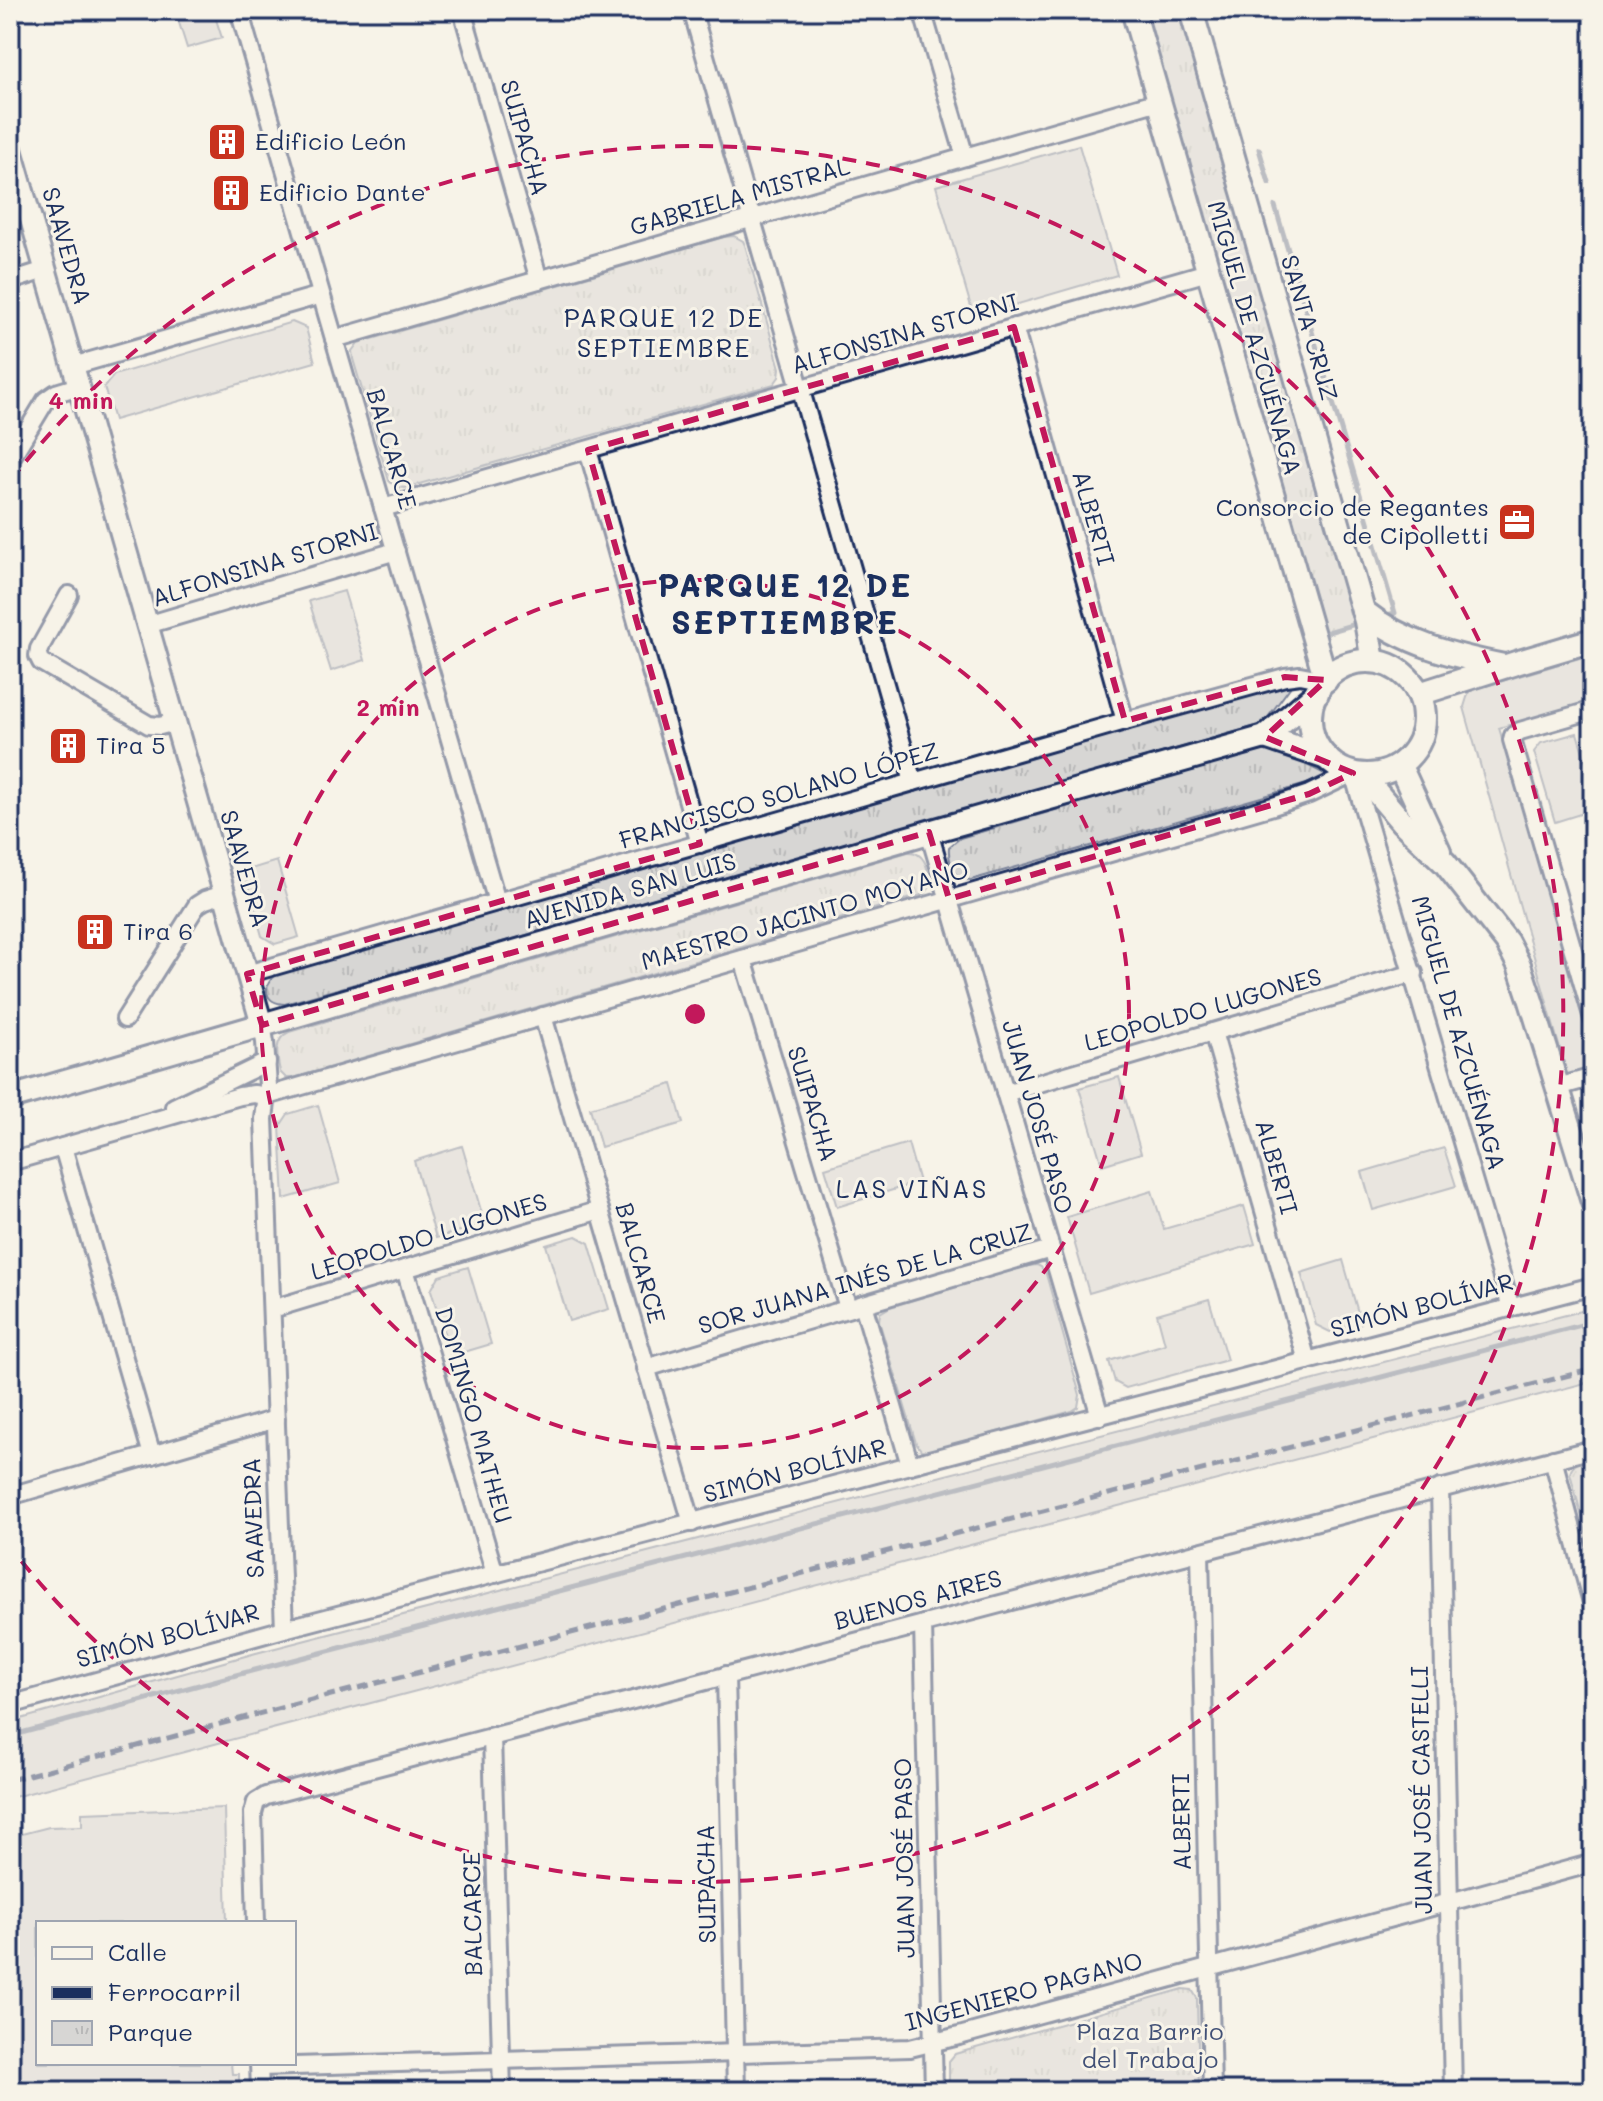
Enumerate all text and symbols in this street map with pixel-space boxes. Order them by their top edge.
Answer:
street label: SUIPACHA [494,76,557,199]
building icon: Edificio León [206,121,248,163]
place label: Edificio León [255,125,406,156]
street label: GABRIELA MISTRAL [626,149,853,242]
building icon: Edificio Dante [210,172,252,214]
place label: Edificio Dante [259,176,426,207]
street label: SAAVEDRA [36,183,99,308]
street label: MIGUEL DE AZCUÉNAGA [1201,197,1309,478]
street label: SANTA CRUZ [1275,251,1346,404]
street label: ALFONSINA STORNI [787,285,1022,380]
district label: PARQUE 12 DE SEPTIEMBRE [564,300,764,364]
text: 4 min [49,384,113,415]
street label: BALCARCE [360,385,424,513]
street label: ALBERTI [1066,467,1123,569]
place label: Consorcio de Regantes de Cipolletti [1216,491,1489,550]
office icon: Consorcio de Regantes de Cipolletti [1496,501,1538,543]
street label: ALFONSINA STORNI [148,514,381,613]
district label: PARQUE 12 DE SEPTIEMBRE [658,563,912,642]
text: 2 min [357,691,420,722]
building icon: Tira 5 [47,725,89,767]
place label: Tira 5 [96,729,165,760]
street label: FRANCISCO SOLANO LÓPEZ [615,734,942,855]
street label: SAAVEDRA [214,806,277,931]
street label: AVENIDA SAN LUIS [520,844,739,935]
street label: MAESTRO JACINTO MOYANO [637,853,972,976]
street label: MIGUEL DE AZCUÉNAGA [1405,892,1513,1173]
building icon: Tira 6 [74,911,116,953]
place label: Tira 6 [123,915,193,946]
street label: LEOPOLDO LUGONES [1080,960,1325,1057]
centre of rings [681,1000,709,1028]
street label: JUAN JOSÉ PASO [996,1016,1081,1217]
street label: SUIPACHA [781,1042,846,1165]
street label: ALBERTI [1249,1116,1306,1218]
district label: LAS VIÑAS [836,1171,988,1205]
street label: LEOPOLDO LUGONES [307,1185,550,1286]
street label: BALCARCE [609,1199,673,1327]
street label: SOR JUANA INÉS DE LA CRUZ [694,1215,1035,1340]
street label: SIMÓN BOLÍVAR [1327,1265,1517,1344]
street label: DOMINGO MATHEU [429,1303,520,1526]
street label: SIMÓN BOLÍVAR [700,1430,890,1509]
street label: SAAVEDRA [235,1457,270,1579]
street label: BUENOS AIRES [830,1561,1005,1636]
street label: SIMÓN BOLÍVAR [73,1595,263,1674]
street label: JUAN JOSÉ CASTELLI [1403,1666,1438,1915]
street label: JUAN JOSÉ PASO [886,1758,921,1958]
street label: ALBERTI [1164,1773,1197,1871]
street label: SUIPACHA [689,1824,722,1944]
street label: BALCARCE [455,1852,488,1976]
legend [36,1921,296,2065]
text: Calle [108,1936,167,1967]
street label: INGENIERO PAGANO [902,1944,1146,2037]
text: Ferrocarril [108,1976,241,2007]
park label: Plaza Barrio del Trabajo [1076,2015,1224,2074]
text: Parque [108,2016,193,2047]

